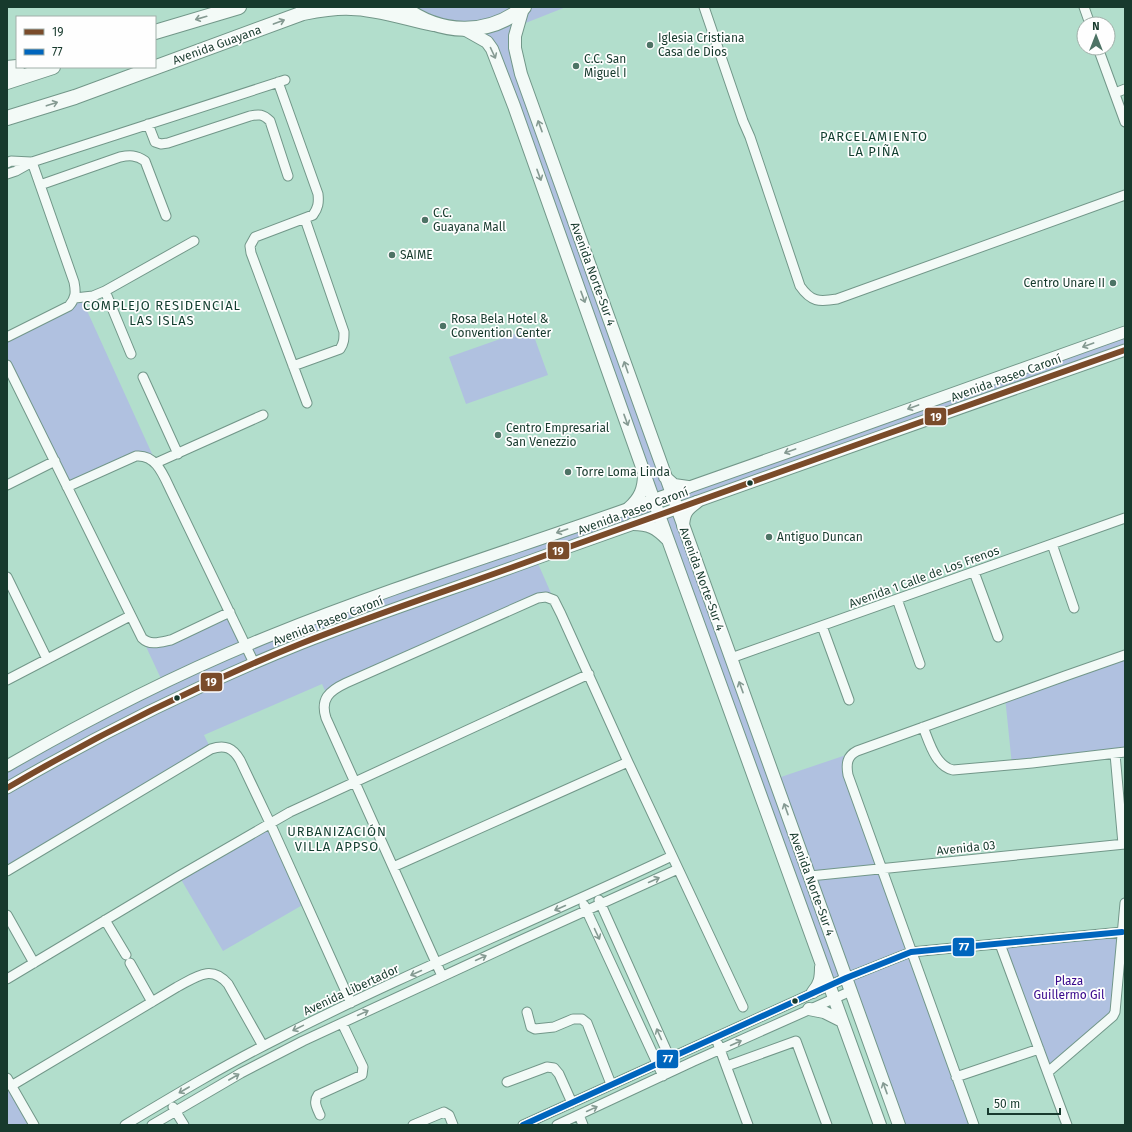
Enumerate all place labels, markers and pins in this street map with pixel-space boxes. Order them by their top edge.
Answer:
place label: Iglesia Cristiana Casa de Dios [658,31,744,59]
marker: Iglesia Cristiana Casa de Dios [645,40,655,50]
place label: C.C. San Miguel I [584,52,627,80]
marker: C.C. San Miguel I [571,61,581,71]
place label: C.C. Guayana Mall [433,206,506,234]
marker: C.C. Guayana Mall [420,215,430,225]
place label: SAIME [400,248,433,262]
marker: SAIME [387,250,397,260]
place label: Centro Unare II [1024,276,1105,290]
marker: Centro Unare II [1108,278,1118,288]
place label: Rosa Bela Hotel & Convention Center [451,312,552,340]
marker: Rosa Bela Hotel & Convention Center [438,321,448,331]
place label: Centro Empresarial San Venezzio [506,421,610,449]
marker: Centro Empresarial San Venezzio [493,430,503,440]
place label: Torre Loma Linda [576,465,670,479]
marker: Torre Loma Linda [563,467,573,477]
unlabelled marker [745,478,755,488]
place label: Antiguo Duncan [777,530,863,544]
marker: Antiguo Duncan [764,532,774,542]
unlabelled marker [172,693,182,703]
unlabelled marker [790,996,800,1006]

